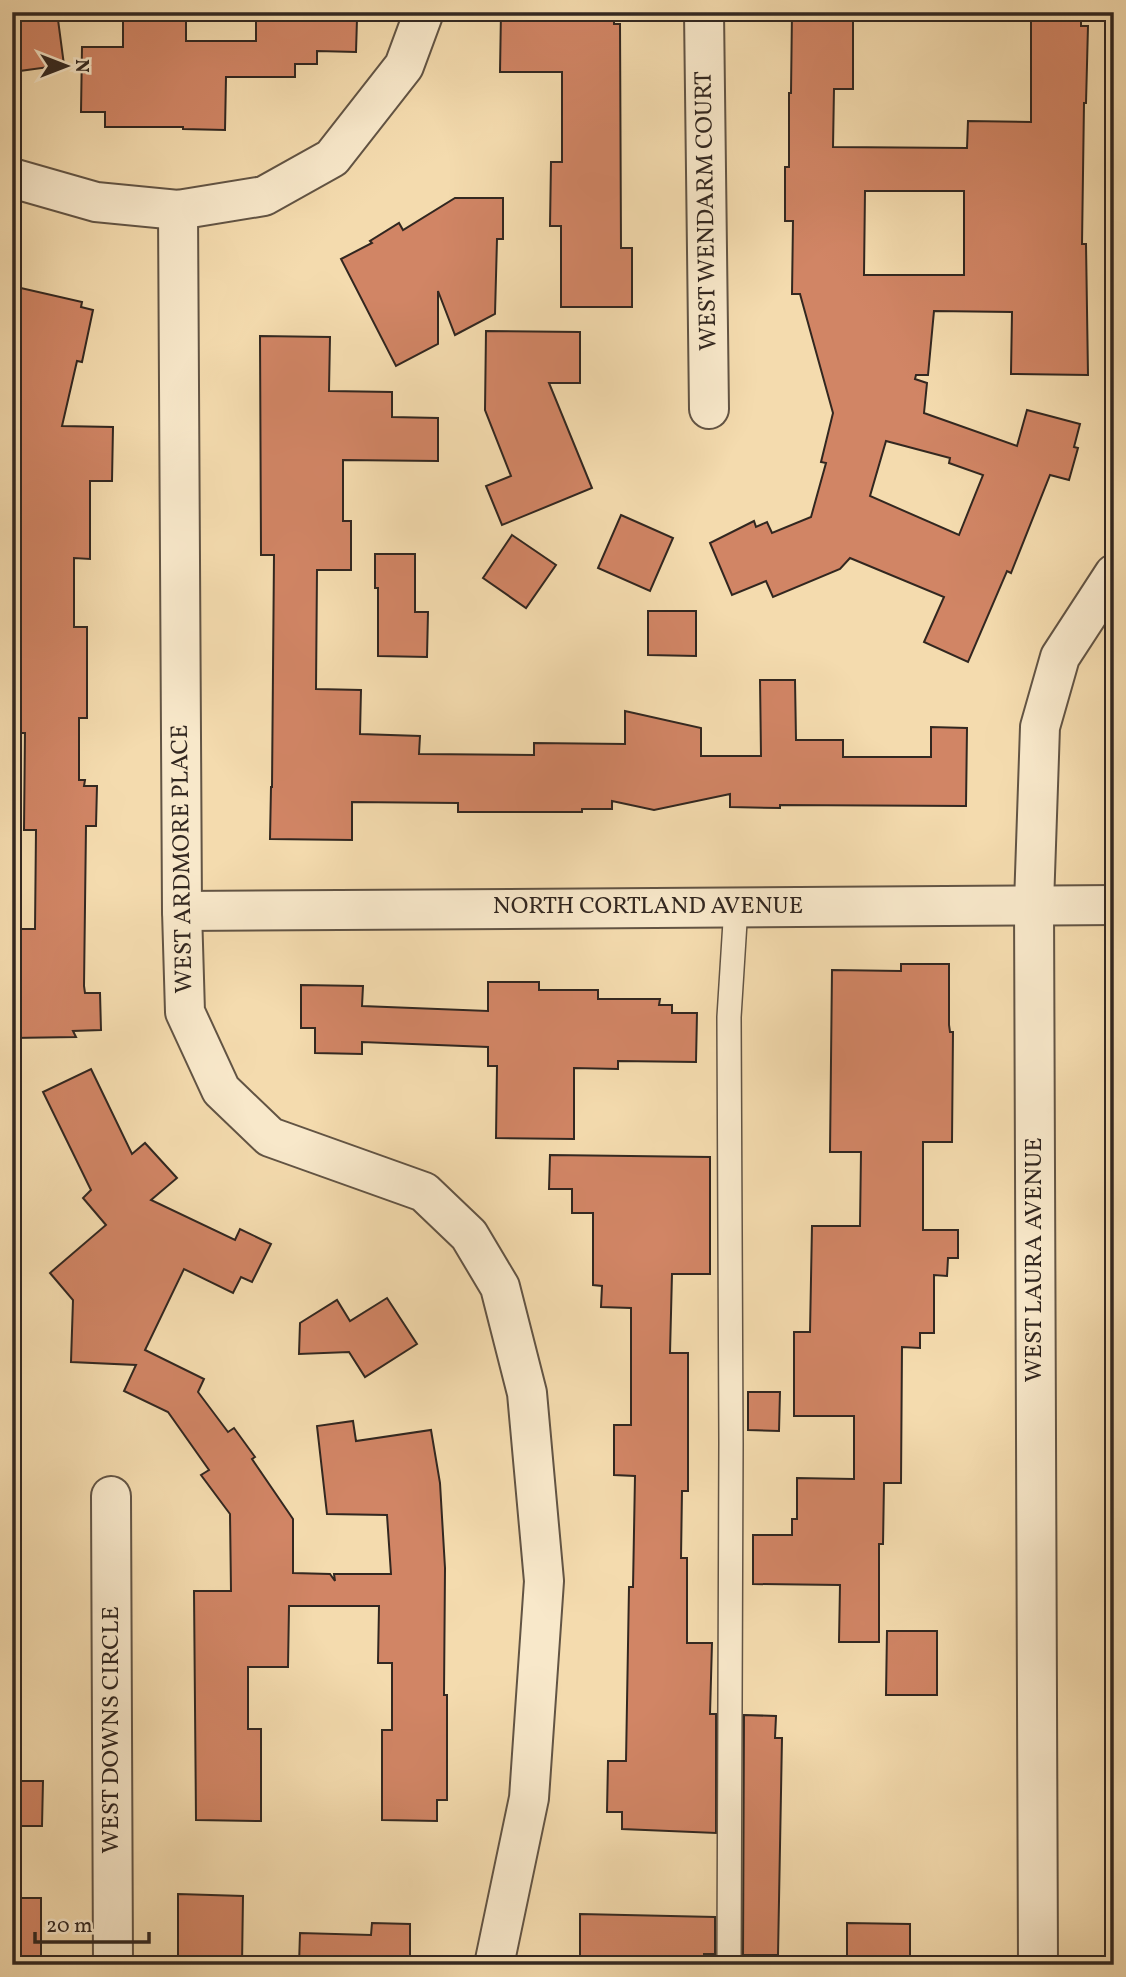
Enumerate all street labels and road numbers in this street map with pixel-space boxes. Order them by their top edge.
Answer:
street label: WEST WENDARM COURT [688,71,726,351]
street label: WEST ARDMORE PLACE [164,724,202,994]
street label: NORTH CORTLAND AVENUE [493,890,803,924]
street label: WEST LAURA AVENUE [1018,1137,1052,1383]
street label: WEST DOWNS CIRCLE [95,1606,129,1854]

